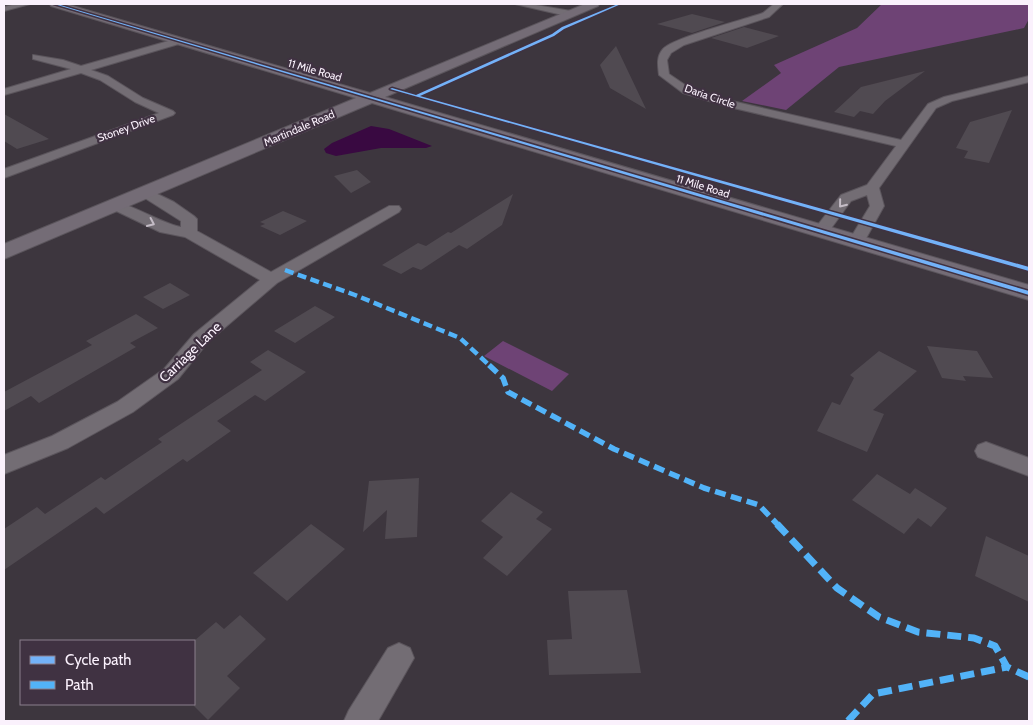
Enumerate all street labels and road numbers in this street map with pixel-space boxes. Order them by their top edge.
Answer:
street label: 11 Mile Road [286,56,344,84]
street label: Daria Circle [683,81,738,111]
street label: Martindale Road [261,107,337,149]
street label: Stoney Drive [95,111,157,145]
street label: 11 Mile Road [675,171,731,201]
street label: Carriage Lane [155,318,225,386]

